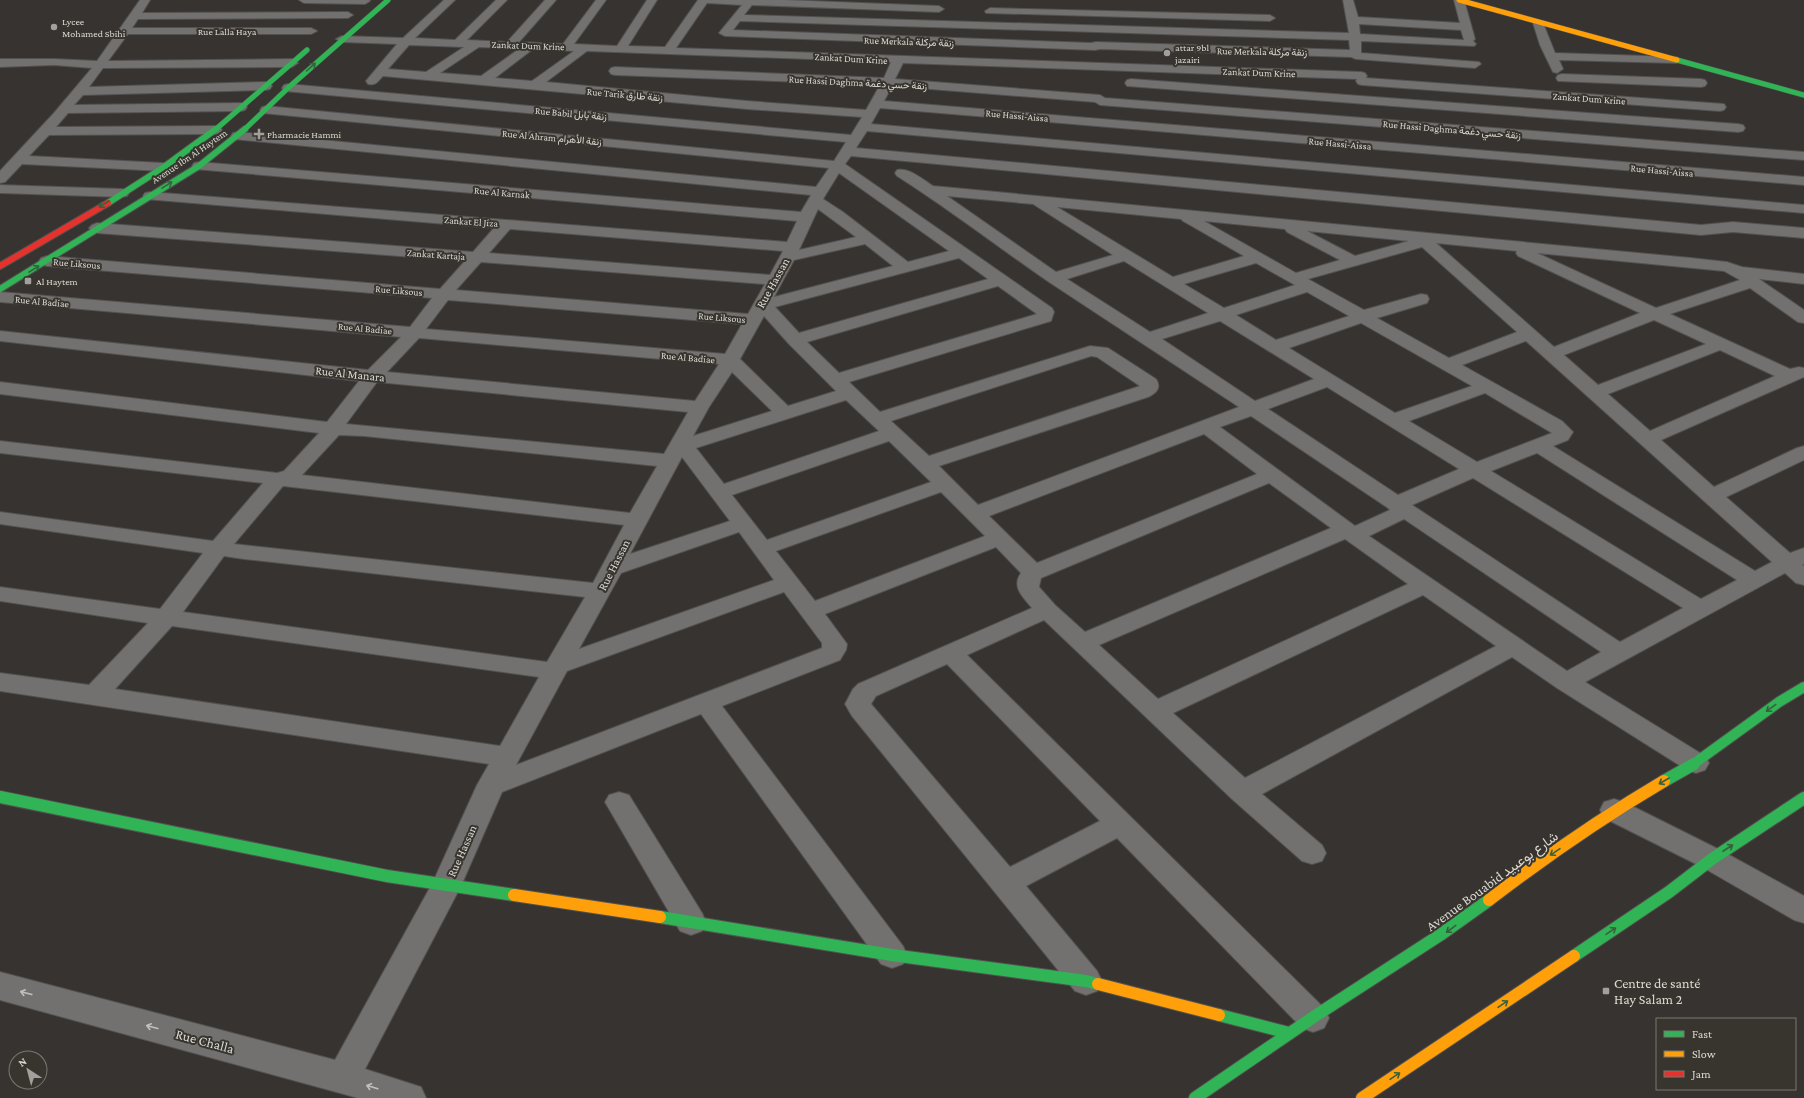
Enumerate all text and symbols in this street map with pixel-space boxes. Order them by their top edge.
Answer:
place label: Lycee Mohamed Sbihi [62,16,126,39]
marker: Lycee Mohamed Sbihi [49,22,59,32]
street label: Rue Lalla Haya [198,26,257,37]
street label: Rue Merkala زنقة مركلة [864,34,954,50]
street label: Zankat Dum Krine [491,39,565,52]
place label: attar 9bl jazairi [1174,42,1209,66]
street label: Rue Merkala زنقة مركلة [1217,45,1307,59]
marker: attar 9bl jazairi [1162,48,1172,58]
street label: Zankat Dum Krine [814,51,888,66]
one-way arrow [305,63,316,72]
street label: Zankat Dum Krine [1222,66,1296,79]
street label: Rue Hassi Daghma زنقة حسي دغمة [788,73,927,95]
street label: Rue Tarik زنقة طارق [586,86,663,104]
street label: Zankat Dum Krine [1552,90,1627,107]
street label: Rue Babil زنقة بابل [534,105,607,123]
street label: Rue Hassi-Aissa [985,107,1049,124]
street label: Rue Hassi Daghma زنقة حسي دغمة [1382,118,1521,144]
street label: Avenue Ibn Al Haytem [150,127,229,186]
street label: Rue Al Ahram زنقة الأهرام [501,128,602,148]
marker: Pharmacie Hammi [254,129,264,139]
place label: Pharmacie Hammi [267,129,342,140]
street label: Rue Hassi-Aissa [1308,135,1372,152]
street label: Rue Hassi-Aissa [1630,162,1694,179]
one-way arrow [162,181,173,189]
street label: Rue Al Karnak [474,185,530,200]
one-way arrow [99,200,110,208]
street label: Zankat El Jiza [444,214,499,229]
street label: Zankat Kartaja [406,247,466,263]
street label: Rue Hassan [753,255,793,311]
street label: Rue Liksous [53,256,101,271]
one-way arrow [28,264,40,272]
marker: Al Haytem [23,276,33,286]
place label: Al Haytem [36,276,78,287]
street label: Rue Liksous [375,283,423,298]
street label: Rue Al Badiae [14,294,70,309]
street label: Rue Liksous [698,310,746,325]
street label: Rue Al Badiae [337,321,393,336]
street label: Rue Al Badiae [660,350,716,365]
street label: Rue Al Manara [315,363,386,385]
street label: Rue Hassan [595,537,633,593]
one-way arrow [1766,704,1777,712]
one-way arrow [1658,778,1670,786]
street label: Rue Hassan [444,822,480,879]
street label: Avenue Bouabid شارع بوعبيد [1423,828,1563,937]
one-way arrow [1722,844,1733,852]
one-way arrow [1550,848,1561,856]
one-way arrow [1445,925,1456,933]
one-way arrow [1605,927,1616,935]
place label: Centre de santé Hay Salam 2 [1614,975,1700,1007]
marker: Centre de santé Hay Salam 2 [1601,986,1611,996]
one-way arrow [20,988,33,996]
one-way arrow [1497,1000,1508,1008]
legend [1656,1018,1796,1090]
one-way arrow [145,1022,158,1030]
street label: Rue Challa [174,1026,236,1057]
text: Fast [1692,1027,1713,1041]
text: Slow [1692,1047,1716,1061]
north arrow [8,1050,48,1090]
text: N [16,1055,29,1069]
text: Jam [1691,1067,1711,1081]
one-way arrow [1389,1072,1400,1080]
one-way arrow [365,1083,378,1090]

